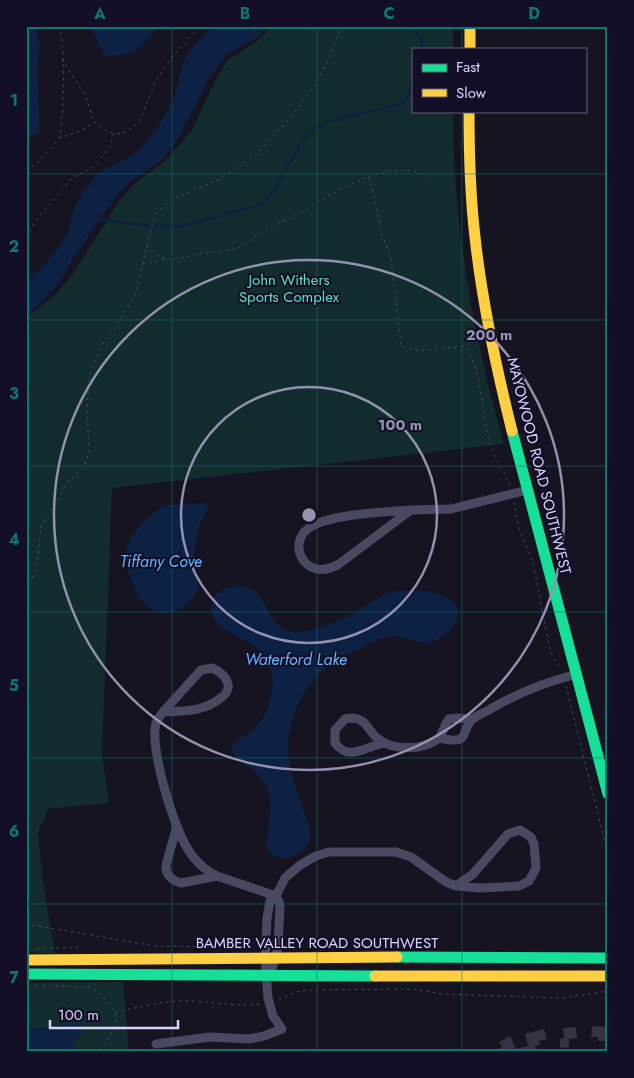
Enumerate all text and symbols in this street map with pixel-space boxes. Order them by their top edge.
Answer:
text: A [93,2,106,25]
text: B [240,2,250,25]
text: C [383,2,395,25]
text: D [528,2,540,25]
legend [412,48,586,112]
text: Fast [456,56,480,78]
text: Slow [456,82,487,104]
text: 1 [10,89,18,112]
text: 2 [9,235,19,258]
park label: John Withers Sports Complex [239,269,340,308]
text: 200 m [466,324,512,346]
street label: MAYOWOOD ROAD SOUTHWEST [501,355,577,577]
text: 3 [9,382,19,405]
text: 100 m [378,414,422,436]
centre of rings [300,506,318,524]
text: 4 [8,528,20,551]
water label: Tiffany Cove [120,550,202,573]
water label: Waterford Lake [245,648,347,671]
text: 5 [9,674,19,697]
text: 6 [9,820,19,843]
street label: BAMBER VALLEY ROAD SOUTHWEST [196,932,438,954]
text: 7 [9,966,19,989]
scale bar [50,998,178,1030]
text: 100 m [58,1004,99,1026]

